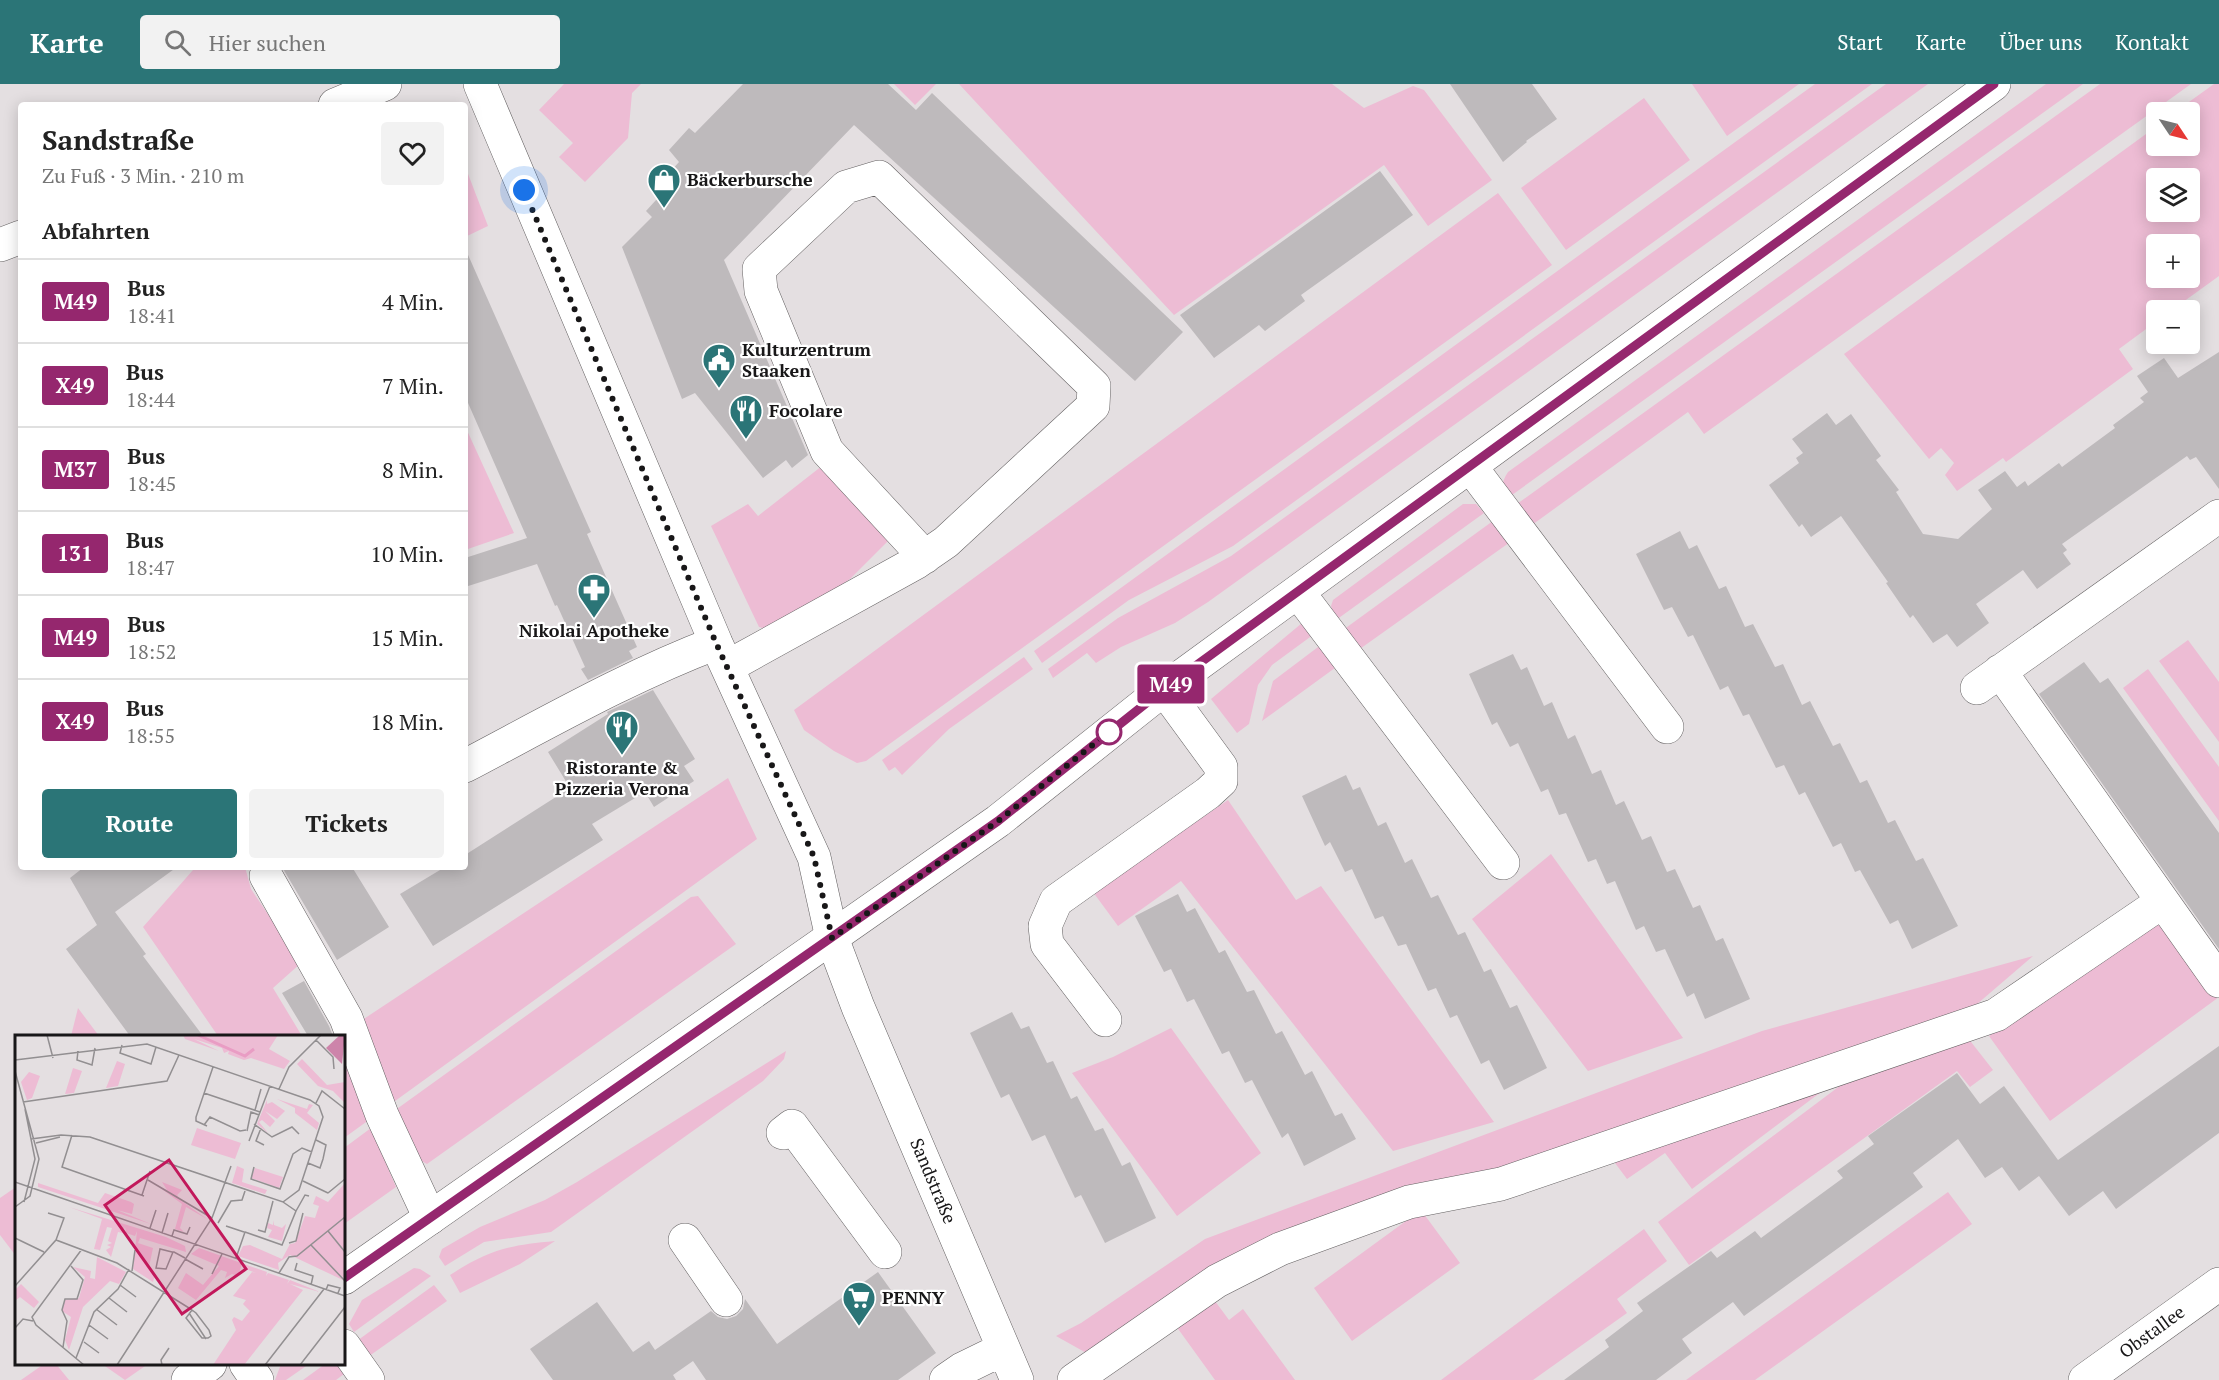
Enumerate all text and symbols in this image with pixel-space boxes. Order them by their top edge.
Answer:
search box [140,15,560,69]
text: Karte [30,24,104,61]
icon: search [161,26,194,59]
text: Hier suchen [209,28,326,57]
text: Start [1837,28,1883,56]
text: Karte [1916,28,1966,56]
text: Über uns [1999,28,2082,56]
text: Kontakt [2115,28,2189,56]
north arrow [2146,102,2200,156]
map controls [2146,102,2200,354]
text: Sandstraße [42,121,194,158]
button: heart [381,122,444,185]
text: Zu Fuß · 3 Min. · 210 m [42,162,244,189]
shop icon: Bäckerbursche [646,162,682,209]
place label: Bäckerbursche [687,167,813,191]
button: layers [2146,168,2200,222]
your location [509,175,539,205]
text: Abfahrten [42,216,150,245]
button: + [2146,234,2200,288]
text: Bus [127,273,165,302]
text: M49 [54,287,97,315]
text: 4 Min. [382,287,444,316]
button: − [2146,300,2200,354]
text: 18:41 [127,302,176,329]
place label: Kulturzentrum Staaken [742,337,871,382]
public building icon: Kulturzentrum Staaken [701,342,737,389]
text: Bus [126,357,164,386]
text: X49 [55,371,95,399]
text: 7 Min. [382,371,444,400]
text: 18:44 [126,386,175,413]
restaurant icon: Focolare [728,393,764,440]
place label: Focolare [769,398,843,422]
text: Bus [127,441,165,470]
text: M37 [54,455,97,483]
text: 8 Min. [382,455,444,484]
text: 18:45 [127,470,176,497]
text: Bus [126,525,164,554]
text: 131 [57,539,93,567]
text: 10 Min. [370,539,444,568]
text: 18:47 [126,554,175,581]
pharmacy icon: Nikolai Apotheke [576,572,612,619]
text: Bus [127,609,165,638]
place label: Nikolai Apotheke [519,618,669,642]
text: M49 [54,623,97,651]
text: 15 Min. [370,623,444,652]
text: 18:52 [127,638,176,665]
line badge: M49 [1136,664,1206,704]
text: M49 [1149,670,1193,698]
text: Bus [126,693,164,722]
text: X49 [55,707,95,735]
text: 18 Min. [370,707,444,736]
restaurant icon: Ristorante & Pizzeria Verona [604,709,640,756]
unlabelled marker [1096,719,1122,745]
text: 18:55 [126,722,175,749]
place label: Ristorante & Pizzeria Verona [555,755,689,800]
button: Route [42,789,237,858]
button: Tickets [249,789,444,858]
inset map [15,1035,345,1365]
street label: Sandstraße [905,1134,963,1227]
supermarket icon: PENNY [841,1280,877,1327]
place label: PENNY [882,1285,945,1309]
street label: Obstallee [2114,1299,2189,1363]

